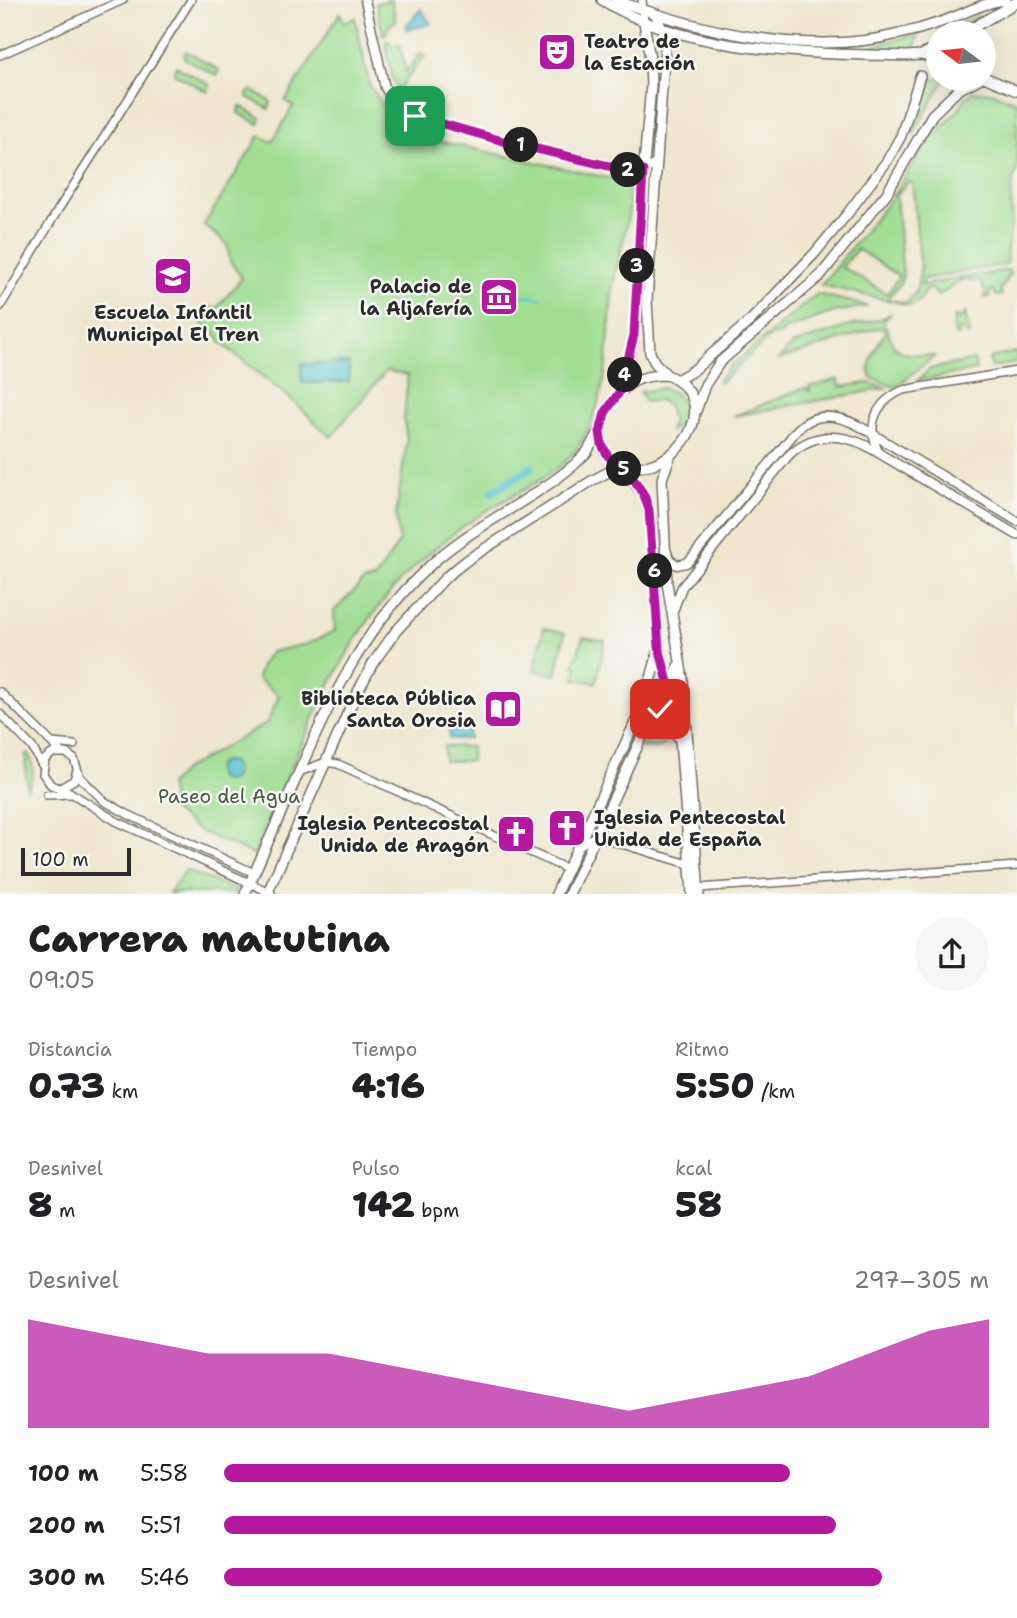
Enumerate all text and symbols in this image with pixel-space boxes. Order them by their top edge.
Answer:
north arrow [926,21,996,91]
map controls [926,21,996,91]
place label: Teatro de la Estación [584,29,696,76]
theatre icon: Teatro de la Estación [536,31,578,73]
pin [385,86,445,146]
icon: arrive [396,97,434,135]
pin: 1 [504,128,538,162]
text: 1 [516,132,525,157]
pin: 2 [610,152,646,188]
text: 2 [621,157,634,182]
pin: 3 [620,248,654,284]
text: 3 [630,253,643,278]
school or university icon: Escuela Infantil Municipal El Tren [152,255,194,297]
place label: Palacio de la Aljafería [360,274,472,321]
museum icon: Palacio de la Aljafería [478,276,520,318]
place label: Escuela Infantil Municipal El Tren [87,300,259,347]
pin: 4 [608,358,642,392]
text: 4 [618,362,631,387]
pin: 5 [606,452,642,486]
text: 5 [618,456,629,481]
pin: 6 [638,554,672,588]
text: 6 [648,558,661,583]
pin [630,679,690,739]
place label: Biblioteca Pública Santa Orosia [301,686,476,733]
library icon: Biblioteca Pública Santa Orosia [482,688,524,730]
icon: check [641,690,679,728]
park label: Paseo del Agua [158,784,300,809]
place label: Iglesia Pentecostal Unida de España [594,805,786,852]
church icon: Iglesia Pentecostal Unida de España [546,807,588,849]
place label: Iglesia Pentecostal Unida de Aragón [298,811,489,858]
church icon: Iglesia Pentecostal Unida de Aragón [495,813,537,855]
scale bar [21,844,131,876]
text: 100 m [32,847,89,872]
text: Carrera matutina [28,913,390,964]
button: share [915,917,989,991]
text: 09:05 [28,965,95,995]
text: Distancia [28,1037,112,1062]
text: Tiempo [352,1037,417,1062]
text: Ritmo [675,1037,729,1062]
text: 0.73 [28,1062,105,1109]
text: 4:16 [352,1062,425,1109]
text: 5:50 [675,1062,755,1109]
text: km [105,1079,138,1104]
text: /km [755,1079,795,1104]
text: Desnivel [28,1156,103,1181]
text: Pulso [352,1156,400,1181]
text: kcal [675,1156,712,1181]
text: 8 [28,1181,53,1228]
text: 142 [352,1181,415,1228]
text: 58 [675,1181,722,1228]
text: m [53,1198,75,1223]
text: bpm [415,1198,460,1223]
text: Desnivel [28,1265,119,1295]
text: 297–305 m [854,1265,989,1295]
text: 100 m [28,1458,99,1488]
text: 5:58 [140,1458,189,1488]
text: 200 m [28,1510,105,1540]
text: 5:51 [140,1510,182,1540]
text: 300 m [28,1562,105,1592]
text: 5:46 [140,1562,190,1592]

